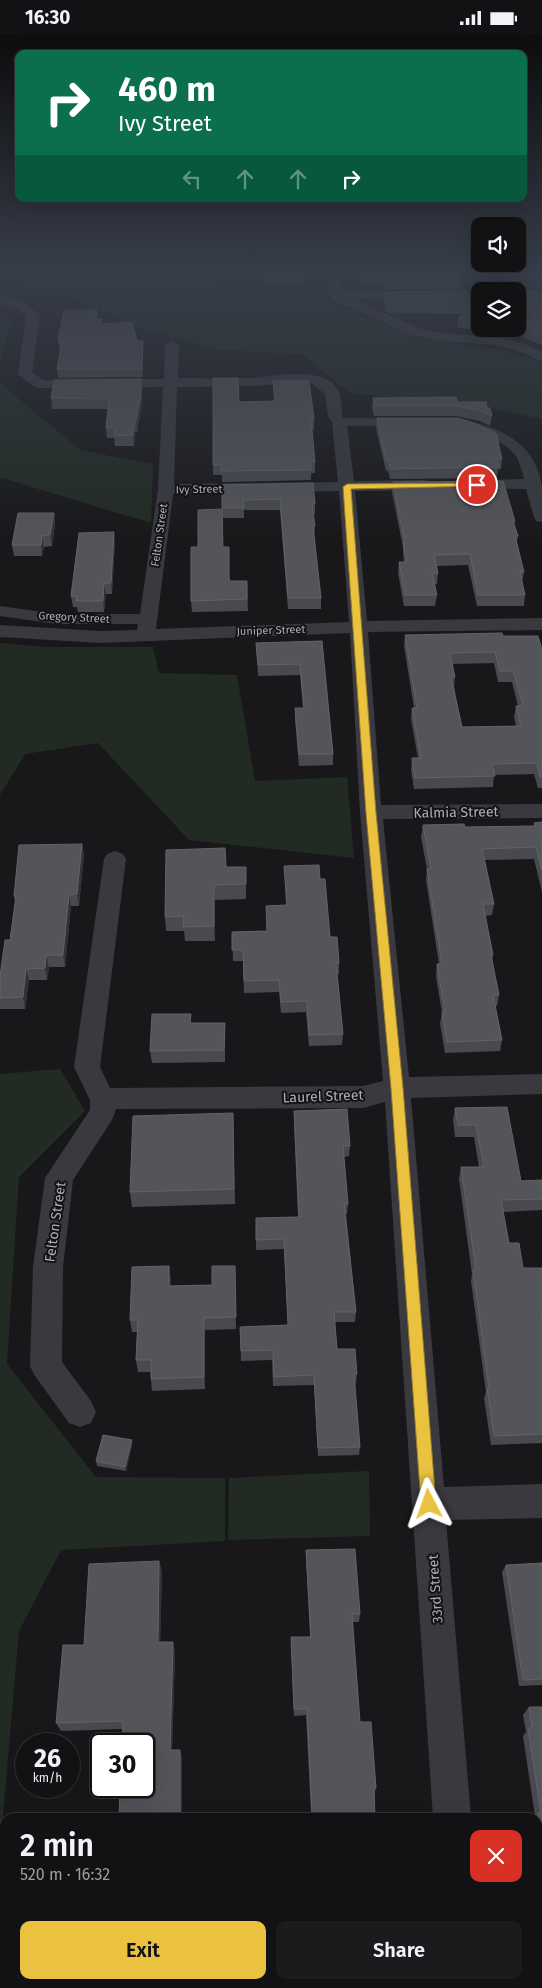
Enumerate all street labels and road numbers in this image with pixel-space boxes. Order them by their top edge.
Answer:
street label: Ivy Street [175,483,223,496]
street label: Felton Street [149,503,170,568]
street label: Gregory Street [38,609,110,626]
street label: Juniper Street [236,623,306,638]
street label: Kalmia Street [413,803,500,822]
street label: Laurel Street [282,1087,365,1106]
street label: Felton Street [41,1180,70,1263]
street label: 33rd Street [425,1553,446,1624]

